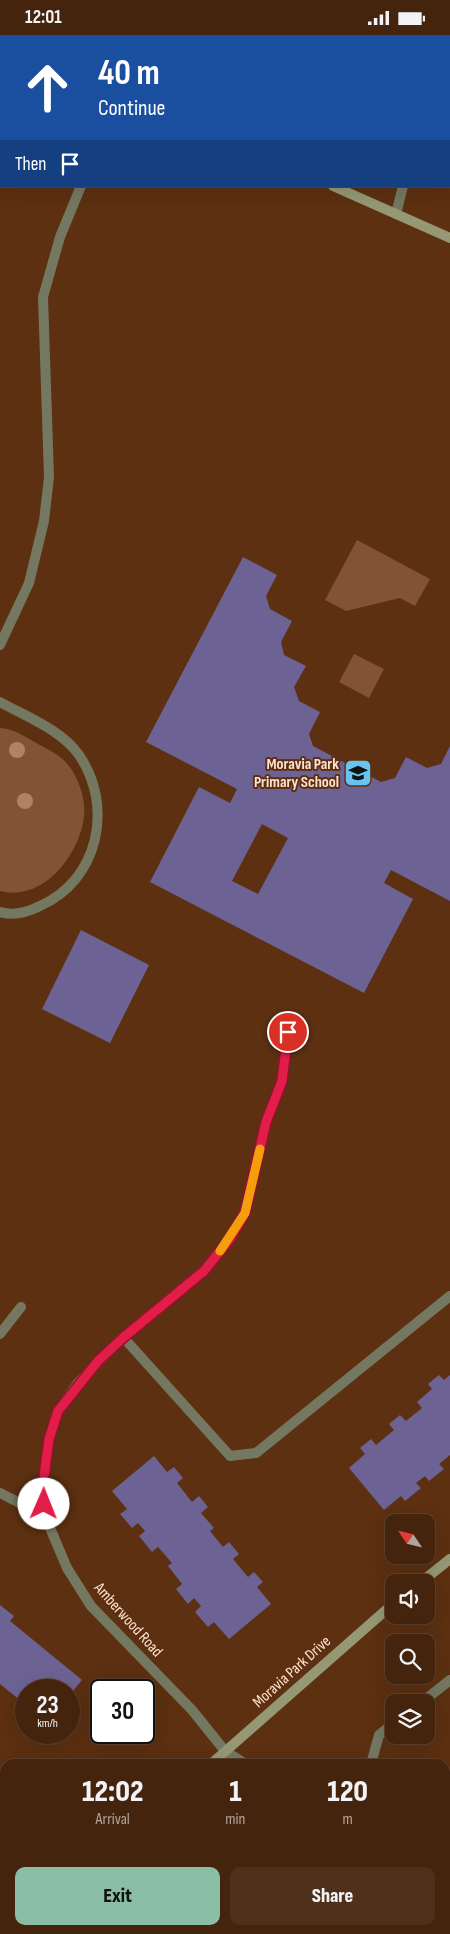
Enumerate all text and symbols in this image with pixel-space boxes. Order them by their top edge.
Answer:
text: 12:01 [25,6,62,29]
text: 40 m [98,52,160,95]
icon: ahead [15,55,80,120]
text: Continue [98,95,165,122]
icon: arrive [56,150,84,178]
text: Then [15,153,46,176]
place label: Moravia Park Primary School [254,755,339,792]
school or university icon: Moravia Park Primary School [343,758,373,788]
pin [267,1011,309,1053]
icon: arrive [274,1018,302,1046]
position arrow [17,1477,69,1529]
north arrow [385,1514,435,1564]
map controls [385,1514,435,1744]
button: sound [385,1574,435,1624]
street label: Amberwood Road [89,1578,166,1661]
street label: Moravia Park Drive [249,1632,335,1712]
button: search [385,1634,435,1684]
speed limit sign: 30 [90,1679,155,1744]
text: 23 [36,1690,59,1721]
button: layers [385,1694,435,1744]
text: km/h [37,1716,58,1731]
text: 12:02 [82,1774,143,1810]
text: 1 [229,1774,241,1810]
text: 120 [327,1774,368,1810]
text: Arrival [95,1810,130,1829]
text: min [225,1810,245,1829]
text: m [343,1810,353,1829]
button: Exit [15,1867,220,1925]
button: Share [230,1867,435,1925]

